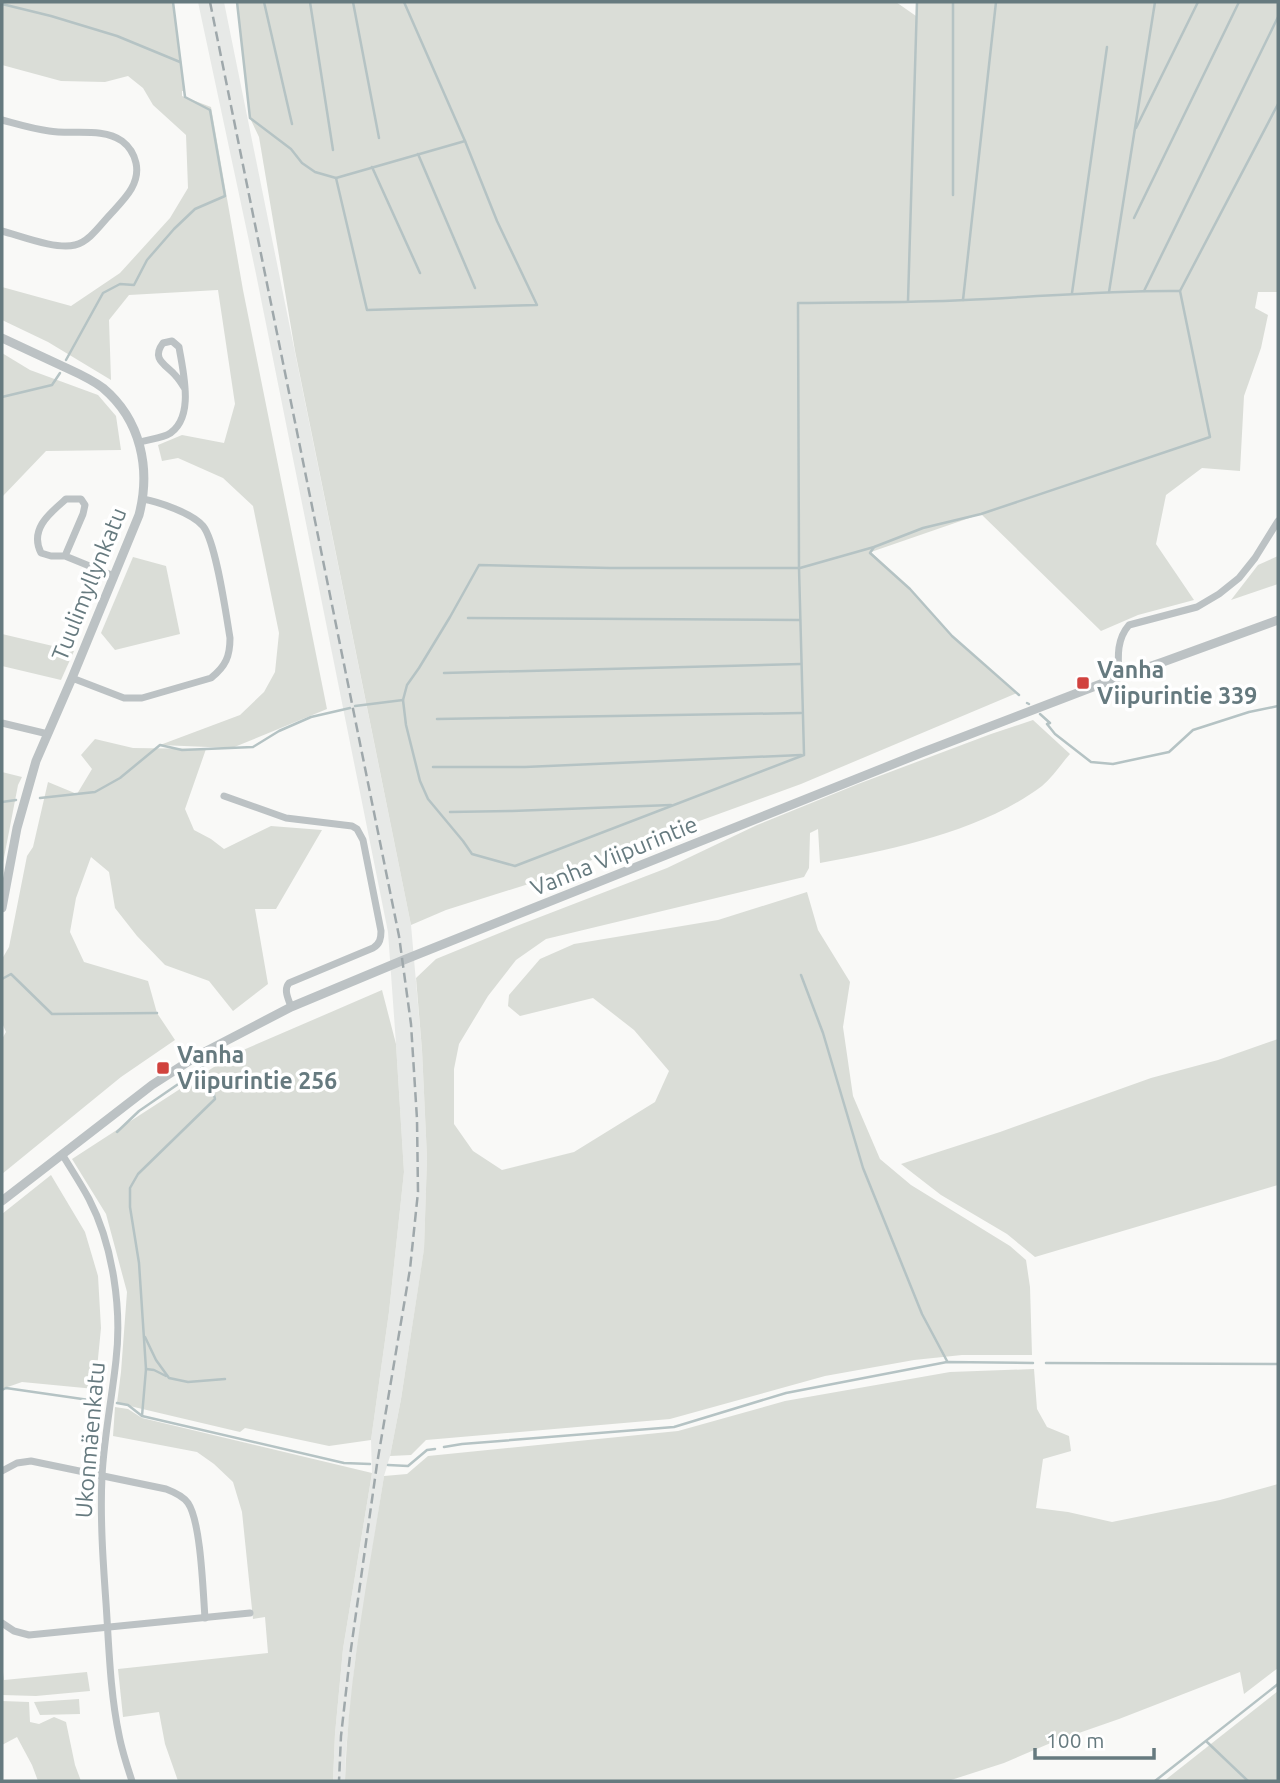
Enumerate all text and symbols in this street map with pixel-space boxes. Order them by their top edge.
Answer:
street label: Tuulimyllynkatu [46,504,131,664]
place label: Vanha Viipurintie 339 [1097,657,1257,708]
marker: Vanha Viipurintie 339 [1075,675,1091,691]
street label: Vanha Viipurintie [527,811,701,900]
place label: Vanha Viipurintie 256 [177,1042,337,1093]
marker: Vanha Viipurintie 256 [155,1060,171,1076]
street label: Ukonmäenkatu [70,1361,109,1519]
scale bar [1035,1716,1154,1760]
text: 100 m [1046,1728,1104,1752]

